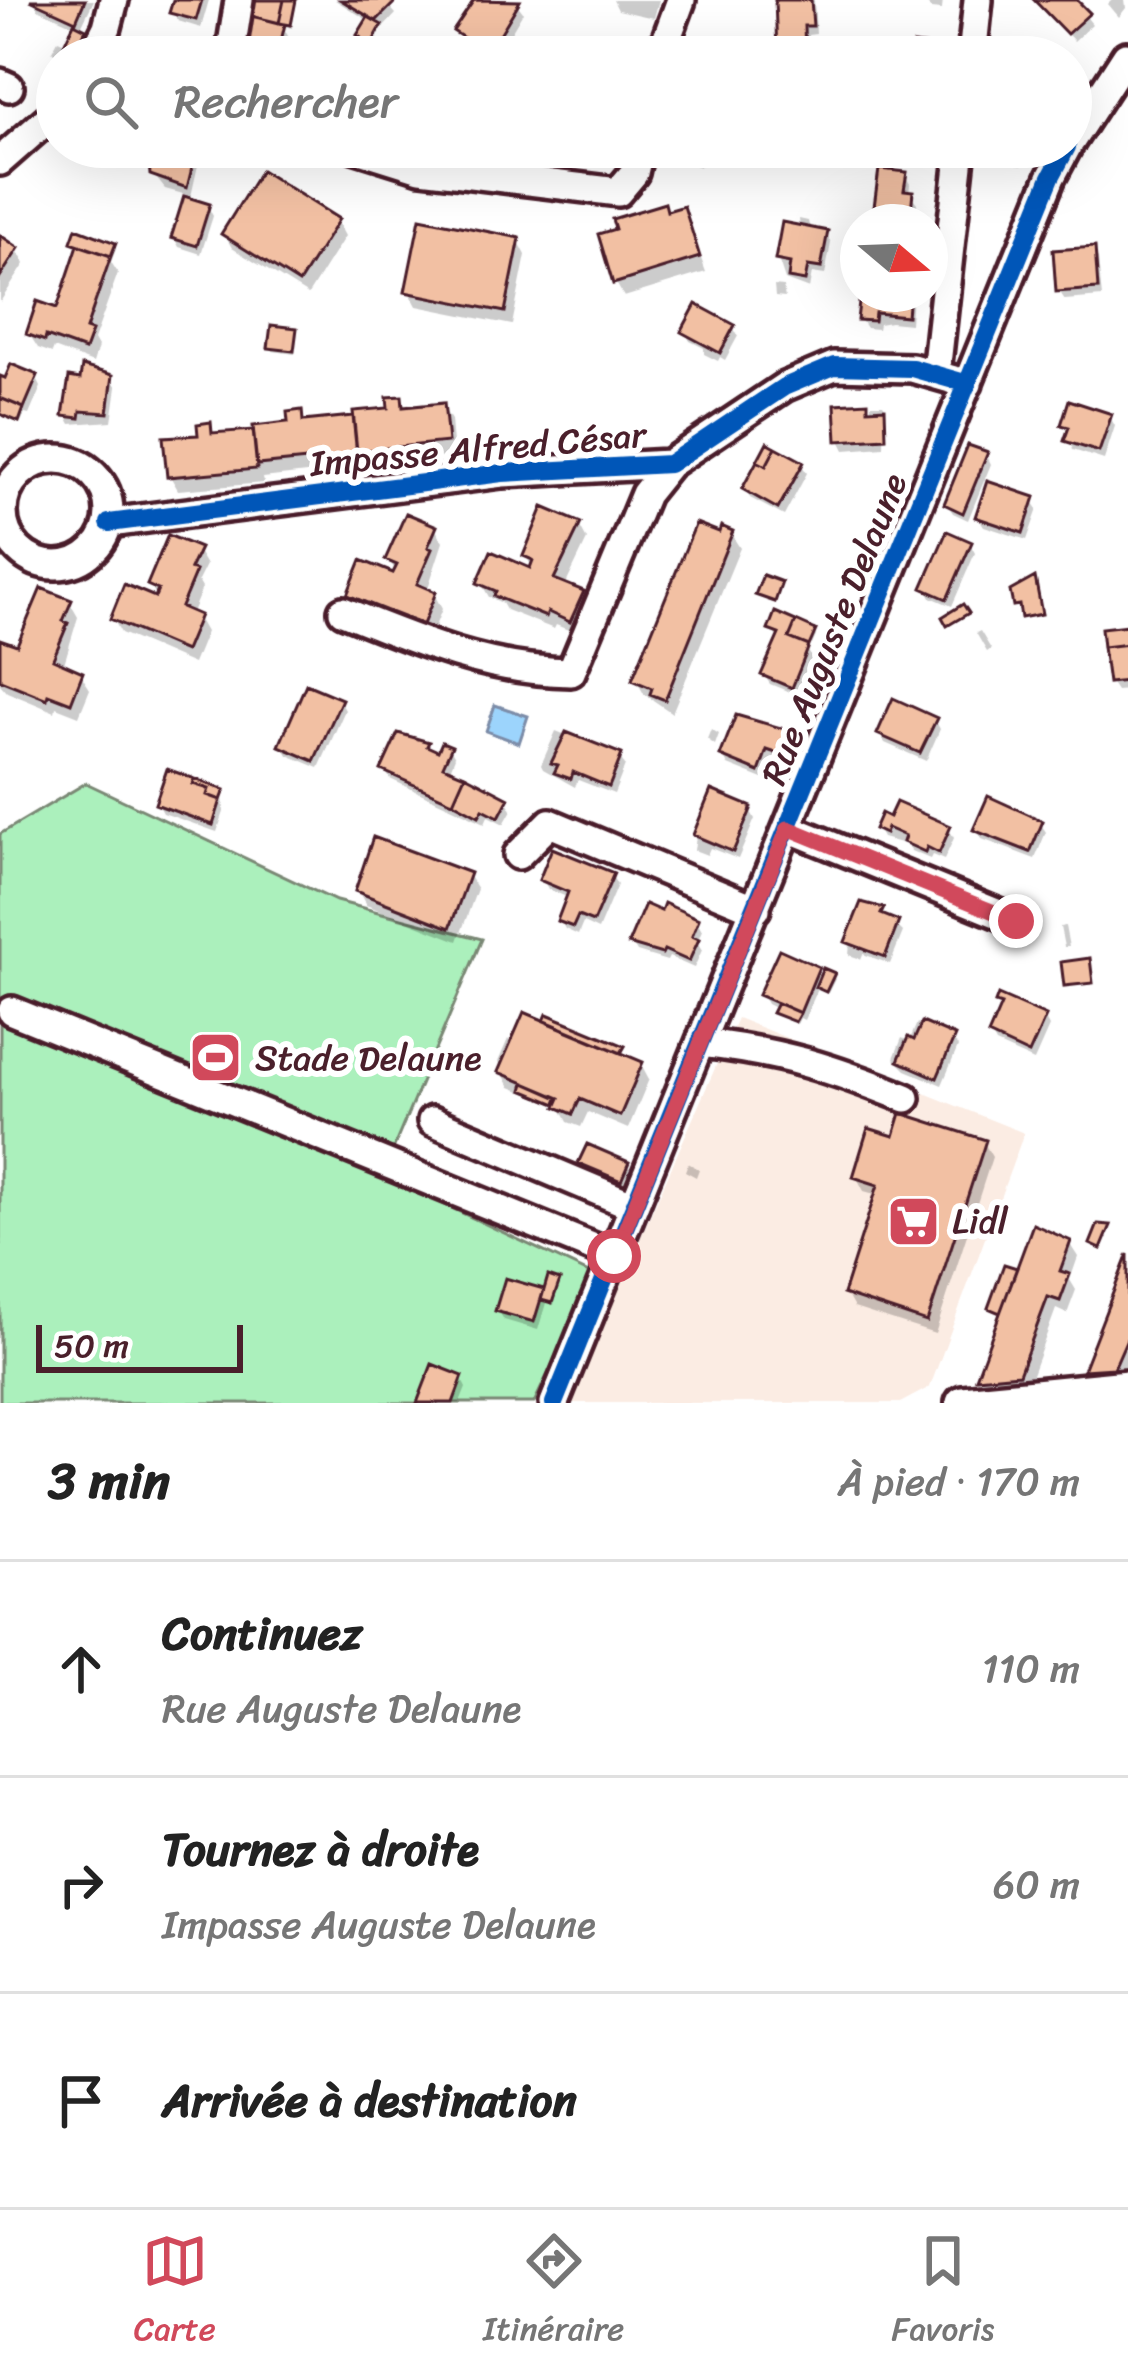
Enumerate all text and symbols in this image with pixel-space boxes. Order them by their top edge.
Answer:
search box [36,36,1092,168]
text: Rechercher [174,62,398,142]
icon: search [78,69,144,135]
north arrow [840,204,948,312]
street label: Impasse Alfred César [307,402,651,496]
street label: Rue Auguste Delaune [742,463,926,795]
route end [989,894,1043,948]
place label: Stade Delaune [255,1026,482,1090]
sports icon: Stade Delaune [188,1030,244,1086]
place label: Lidl [952,1189,1009,1253]
supermarket icon: Lidl [885,1193,941,1249]
route start [587,1229,641,1283]
text: 50 m [54,1317,129,1375]
scale bar [36,1319,243,1372]
text: 3 min [48,1436,170,1526]
text: À pied · 170 m [838,1447,1080,1516]
text: Continuez [162,1594,362,1674]
text: 110 m [982,1634,1080,1703]
icon: ahead [48,1636,114,1702]
text: Rue Auguste Delaune [162,1674,521,1743]
text: Tournez à droite [162,1810,479,1890]
text: 60 m [993,1850,1080,1919]
icon: right [48,1852,114,1918]
text: Impasse Auguste Delaune [162,1890,596,1959]
text: Arrivée à destination [162,2061,577,2141]
icon: arrive [48,2068,114,2134]
tab: Carte [134,2228,216,2358]
tab: Itinéraire [483,2228,624,2358]
tab: Favoris [891,2228,994,2358]

